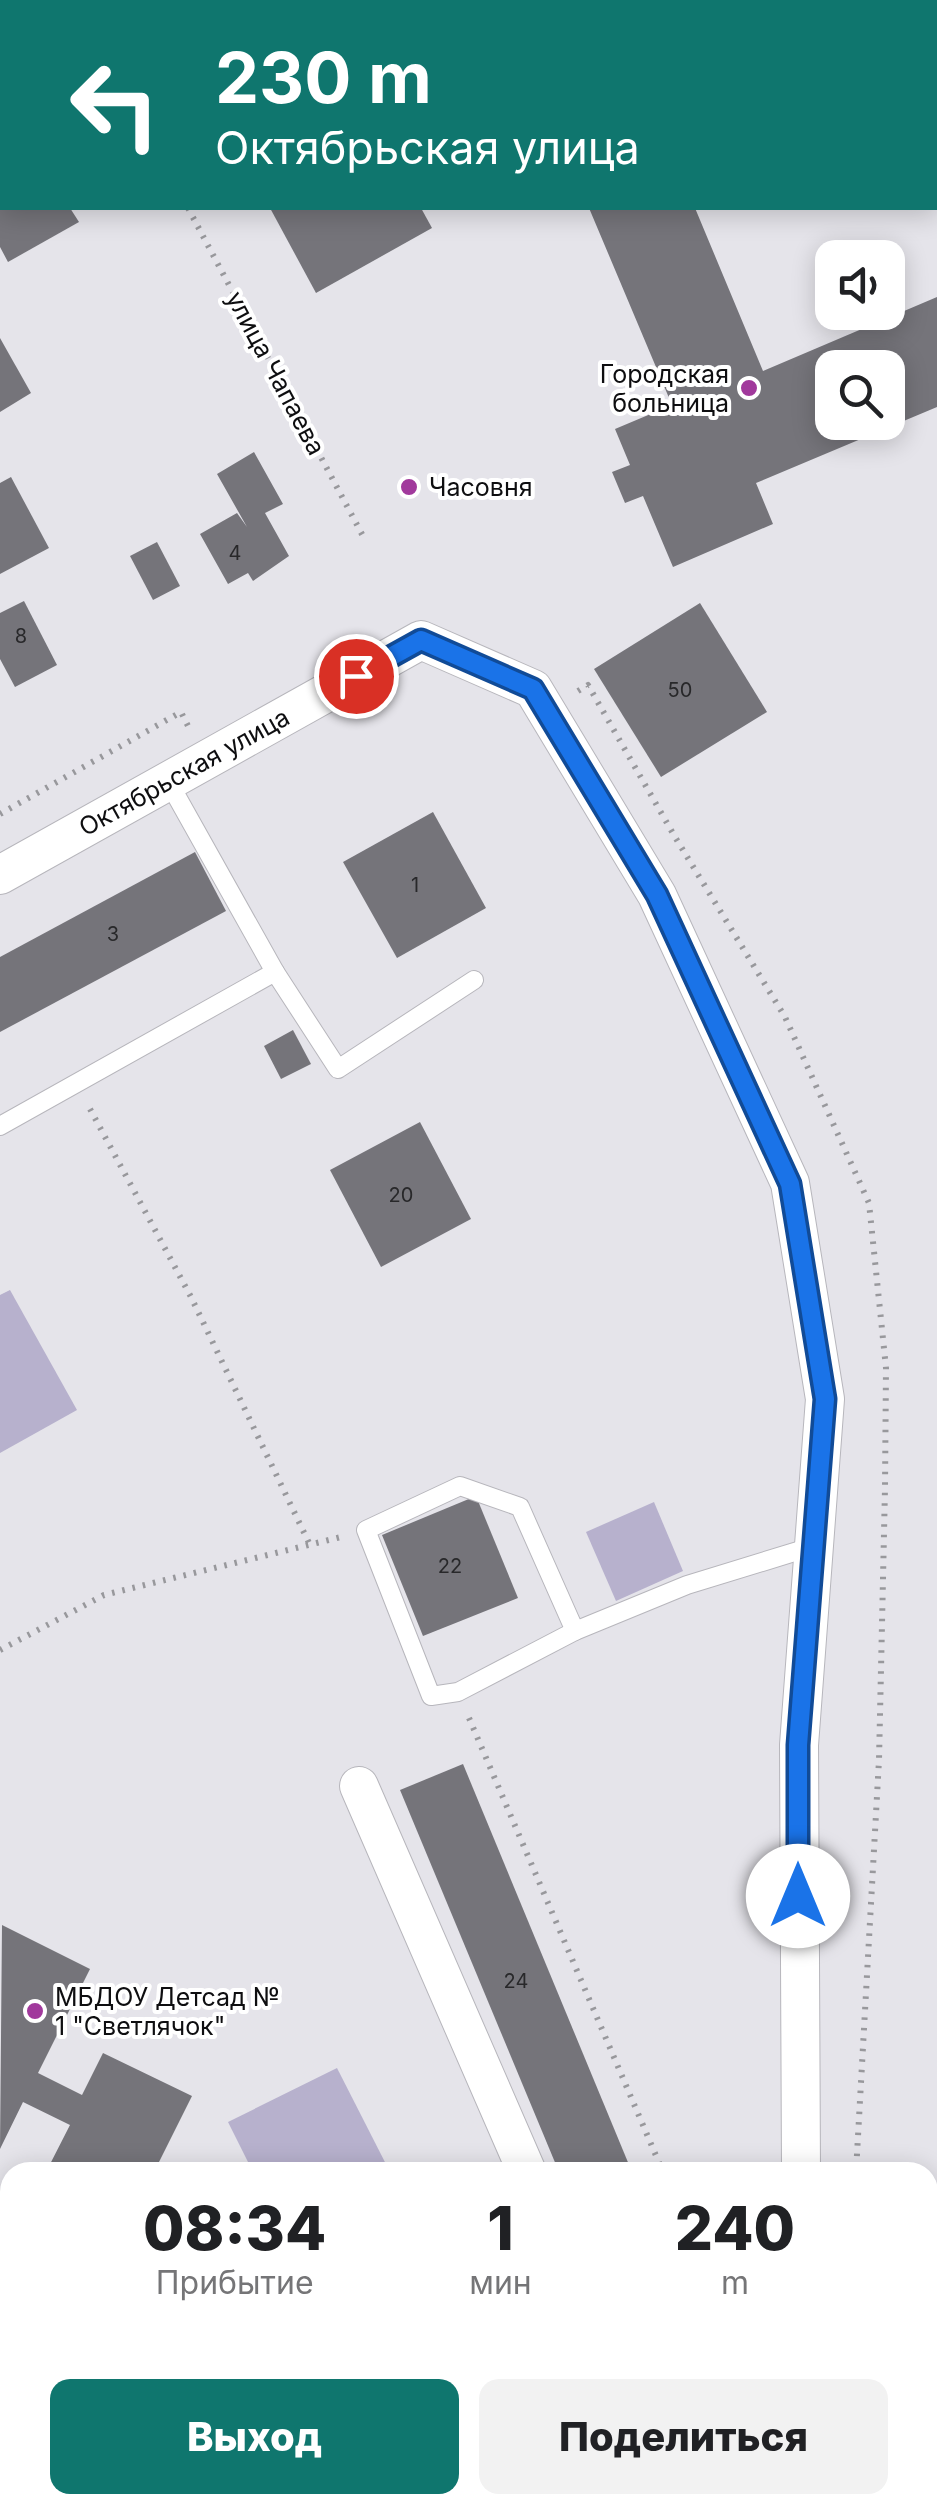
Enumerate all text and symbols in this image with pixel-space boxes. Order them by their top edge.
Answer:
text: 230 m [215,35,432,120]
icon: left [50,40,180,170]
text: Октябрьская улица [215,120,640,175]
map controls [815,240,905,440]
button: sound [815,240,905,330]
street label: улица Чапаева [220,286,332,460]
button: search [815,350,905,440]
place label: Городская больница [600,359,729,418]
marker: Городская больница [738,377,760,399]
place label: Часовня [429,472,533,502]
marker: Часовня [398,476,420,498]
house number: 4 [229,541,241,565]
house number: 8 [15,624,27,648]
pin [314,634,399,719]
icon: arrive [329,649,384,704]
house number: 50 [668,678,692,702]
street label: Октябрьская улица [73,702,295,842]
house number: 1 [411,873,419,897]
house number: 3 [107,922,119,946]
house number: 20 [389,1183,413,1207]
house number: 22 [438,1554,462,1578]
position arrow [746,1844,850,1948]
house number: 24 [504,1969,528,1993]
place label: МБДОУ Детсад № 1 "Светлячок" [55,1982,280,2041]
marker: МБДОУ Детсад № 1 "Светлячок" [24,2000,46,2022]
text: 08:34 [143,2192,326,2264]
text: 1 [487,2192,514,2264]
text: 240 [675,2192,795,2264]
text: Прибытие [156,2263,314,2302]
text: мин [469,2263,532,2302]
text: m [721,2263,749,2302]
button: Выход [50,2379,459,2494]
button: Поделиться [479,2379,888,2494]

